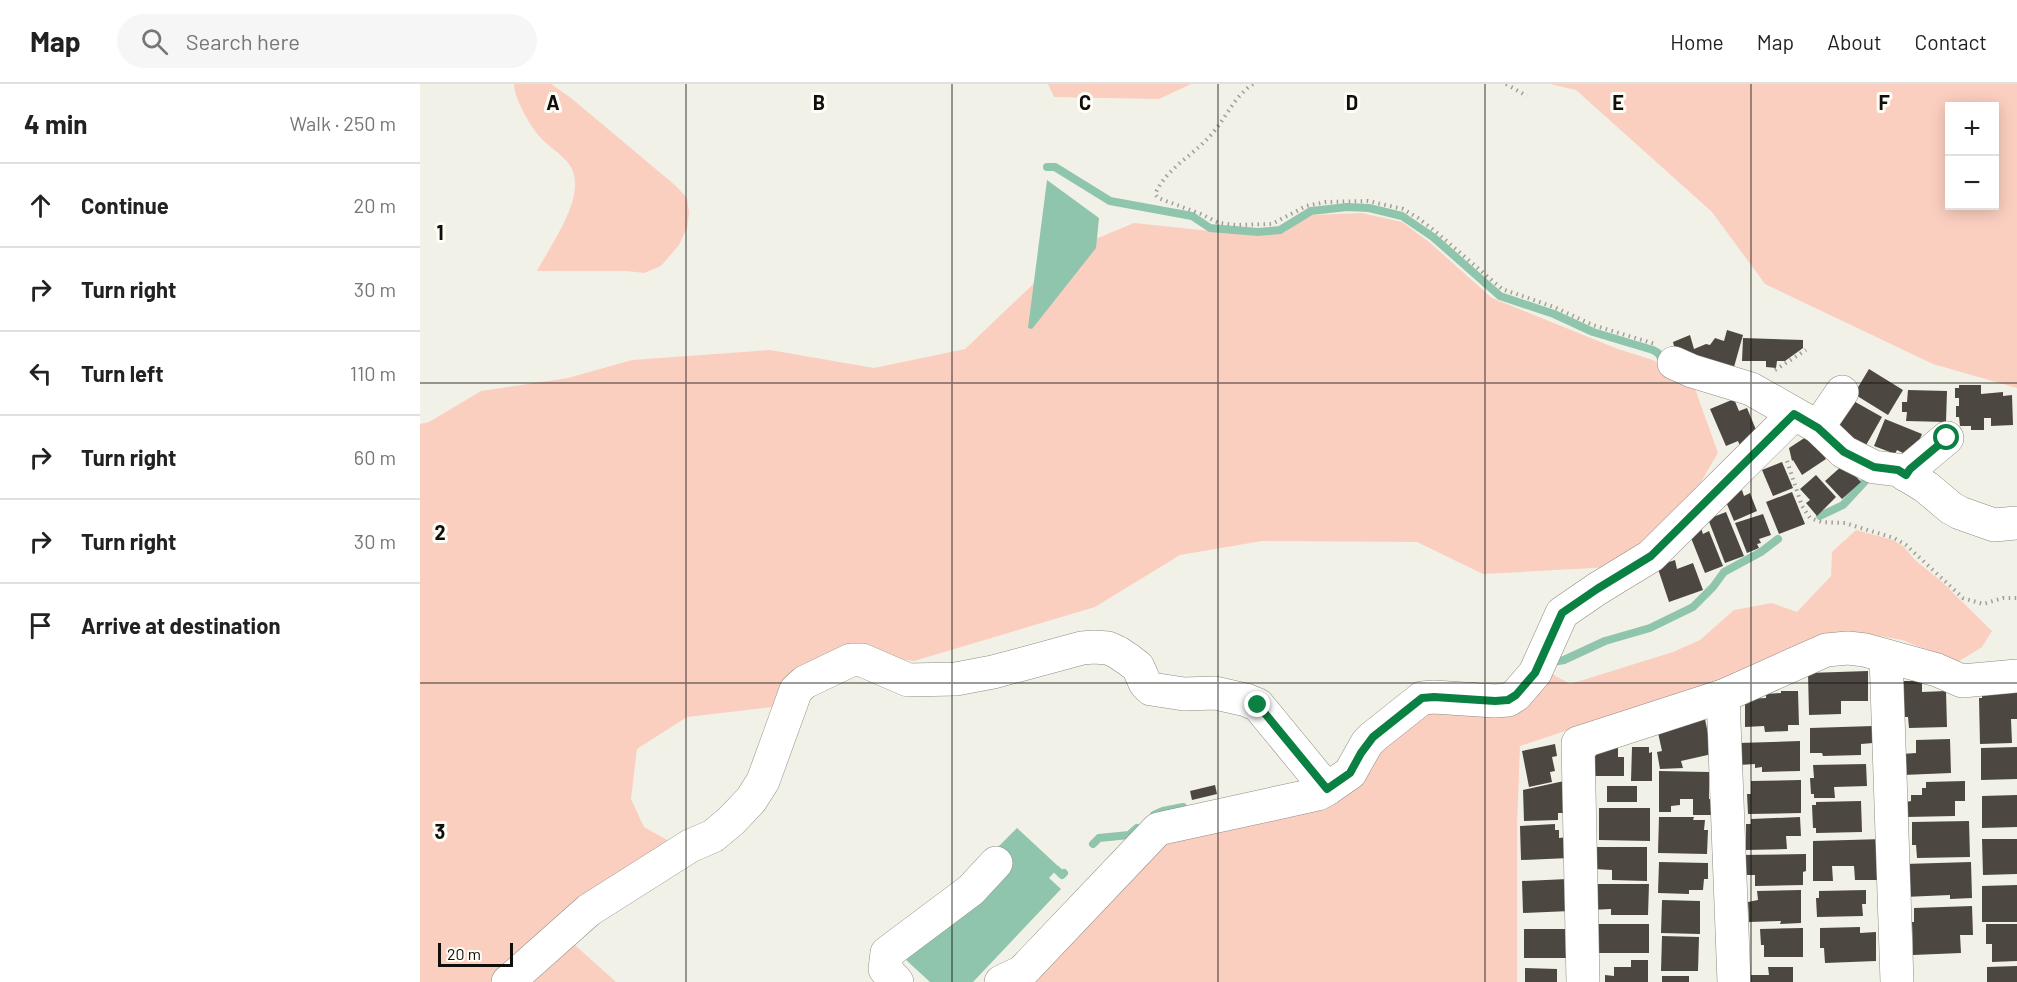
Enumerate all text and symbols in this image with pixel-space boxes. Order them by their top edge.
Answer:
search box [117,14,537,68]
text: Map [30,24,81,58]
icon: search [138,25,171,58]
text: Search here [186,28,300,54]
text: Home [1670,29,1724,54]
text: Map [1757,29,1794,54]
text: About [1827,29,1882,54]
text: Contact [1915,29,1987,54]
text: A [546,90,560,114]
text: B [813,90,825,114]
text: C [1079,90,1091,114]
text: D [1346,90,1358,114]
text: E [1612,90,1624,114]
text: F [1878,90,1890,114]
map controls [1945,102,1999,210]
button: + [1945,102,1999,156]
text: 4 min [24,108,88,139]
text: Walk · 250 m [290,111,396,135]
button: − [1945,156,1999,210]
icon: ahead [24,189,57,222]
text: Continue [81,192,169,218]
text: 20 m [353,193,396,217]
text: 1 [436,220,444,244]
icon: right [24,273,57,306]
text: Turn right [81,276,176,302]
text: 30 m [354,277,396,301]
icon: left [24,357,57,390]
text: Turn left [81,360,164,386]
text: 110 m [350,361,396,385]
route start [1933,424,1959,450]
icon: right [24,441,57,474]
text: Turn right [81,444,176,470]
text: 60 m [354,445,396,469]
text: 2 [434,520,446,544]
icon: right [24,525,57,558]
text: Turn right [81,528,176,554]
text: 30 m [354,529,396,553]
icon: arrive [24,609,57,642]
text: Arrive at destination [81,612,280,638]
route end [1244,691,1270,717]
text: 3 [435,819,445,843]
scale bar [438,940,513,968]
text: 20 m [447,944,481,963]

